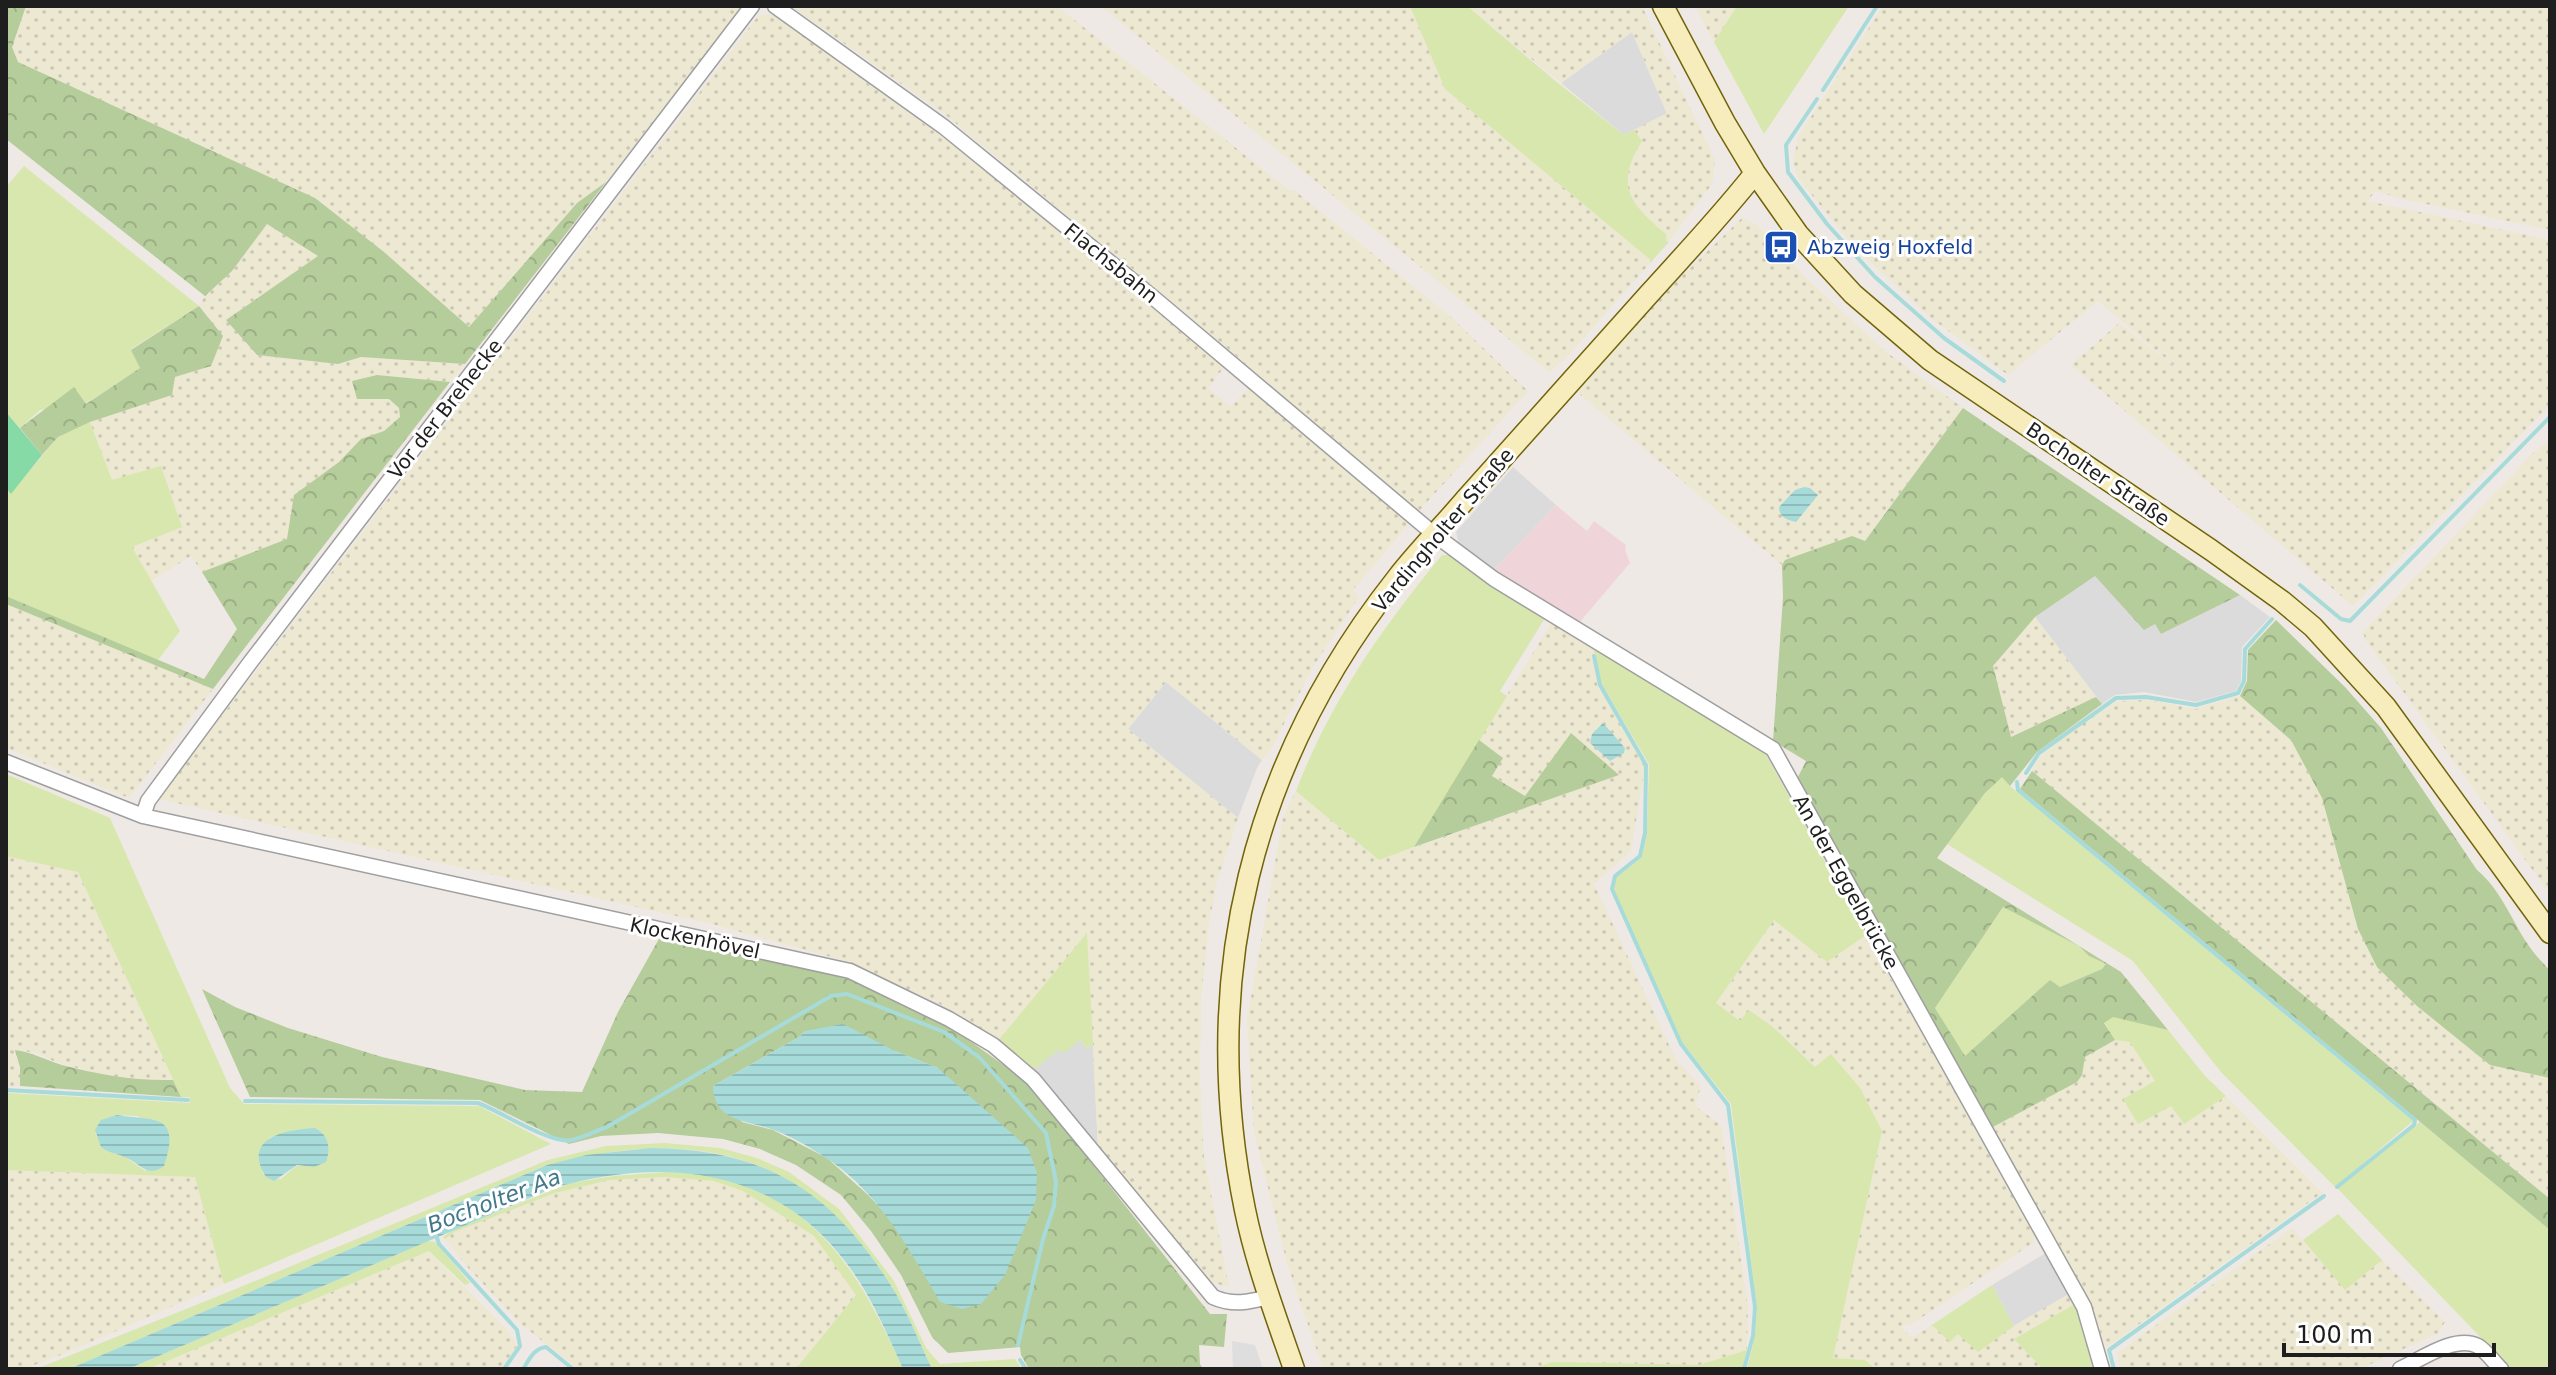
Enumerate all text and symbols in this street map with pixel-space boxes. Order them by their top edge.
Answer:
street label: Flachsbahn [1059,218,1163,308]
bus stop icon: Abzweig Hoxfeld [1762,228,1800,266]
place label: Abzweig Hoxfeld [1807,235,1973,259]
street label: Vor der Brehecke [383,334,507,484]
street label: Bocholter Straße [2022,417,2174,531]
street label: Vardingholter Straße [1367,443,1519,617]
street label: An der Eggelbrücke [1788,790,1904,974]
street label: Klockenhövel [628,913,762,963]
water label: Bocholter Aa [424,1164,564,1238]
scale bar [2284,1307,2494,1357]
text: 100 m [2296,1321,2373,1349]

